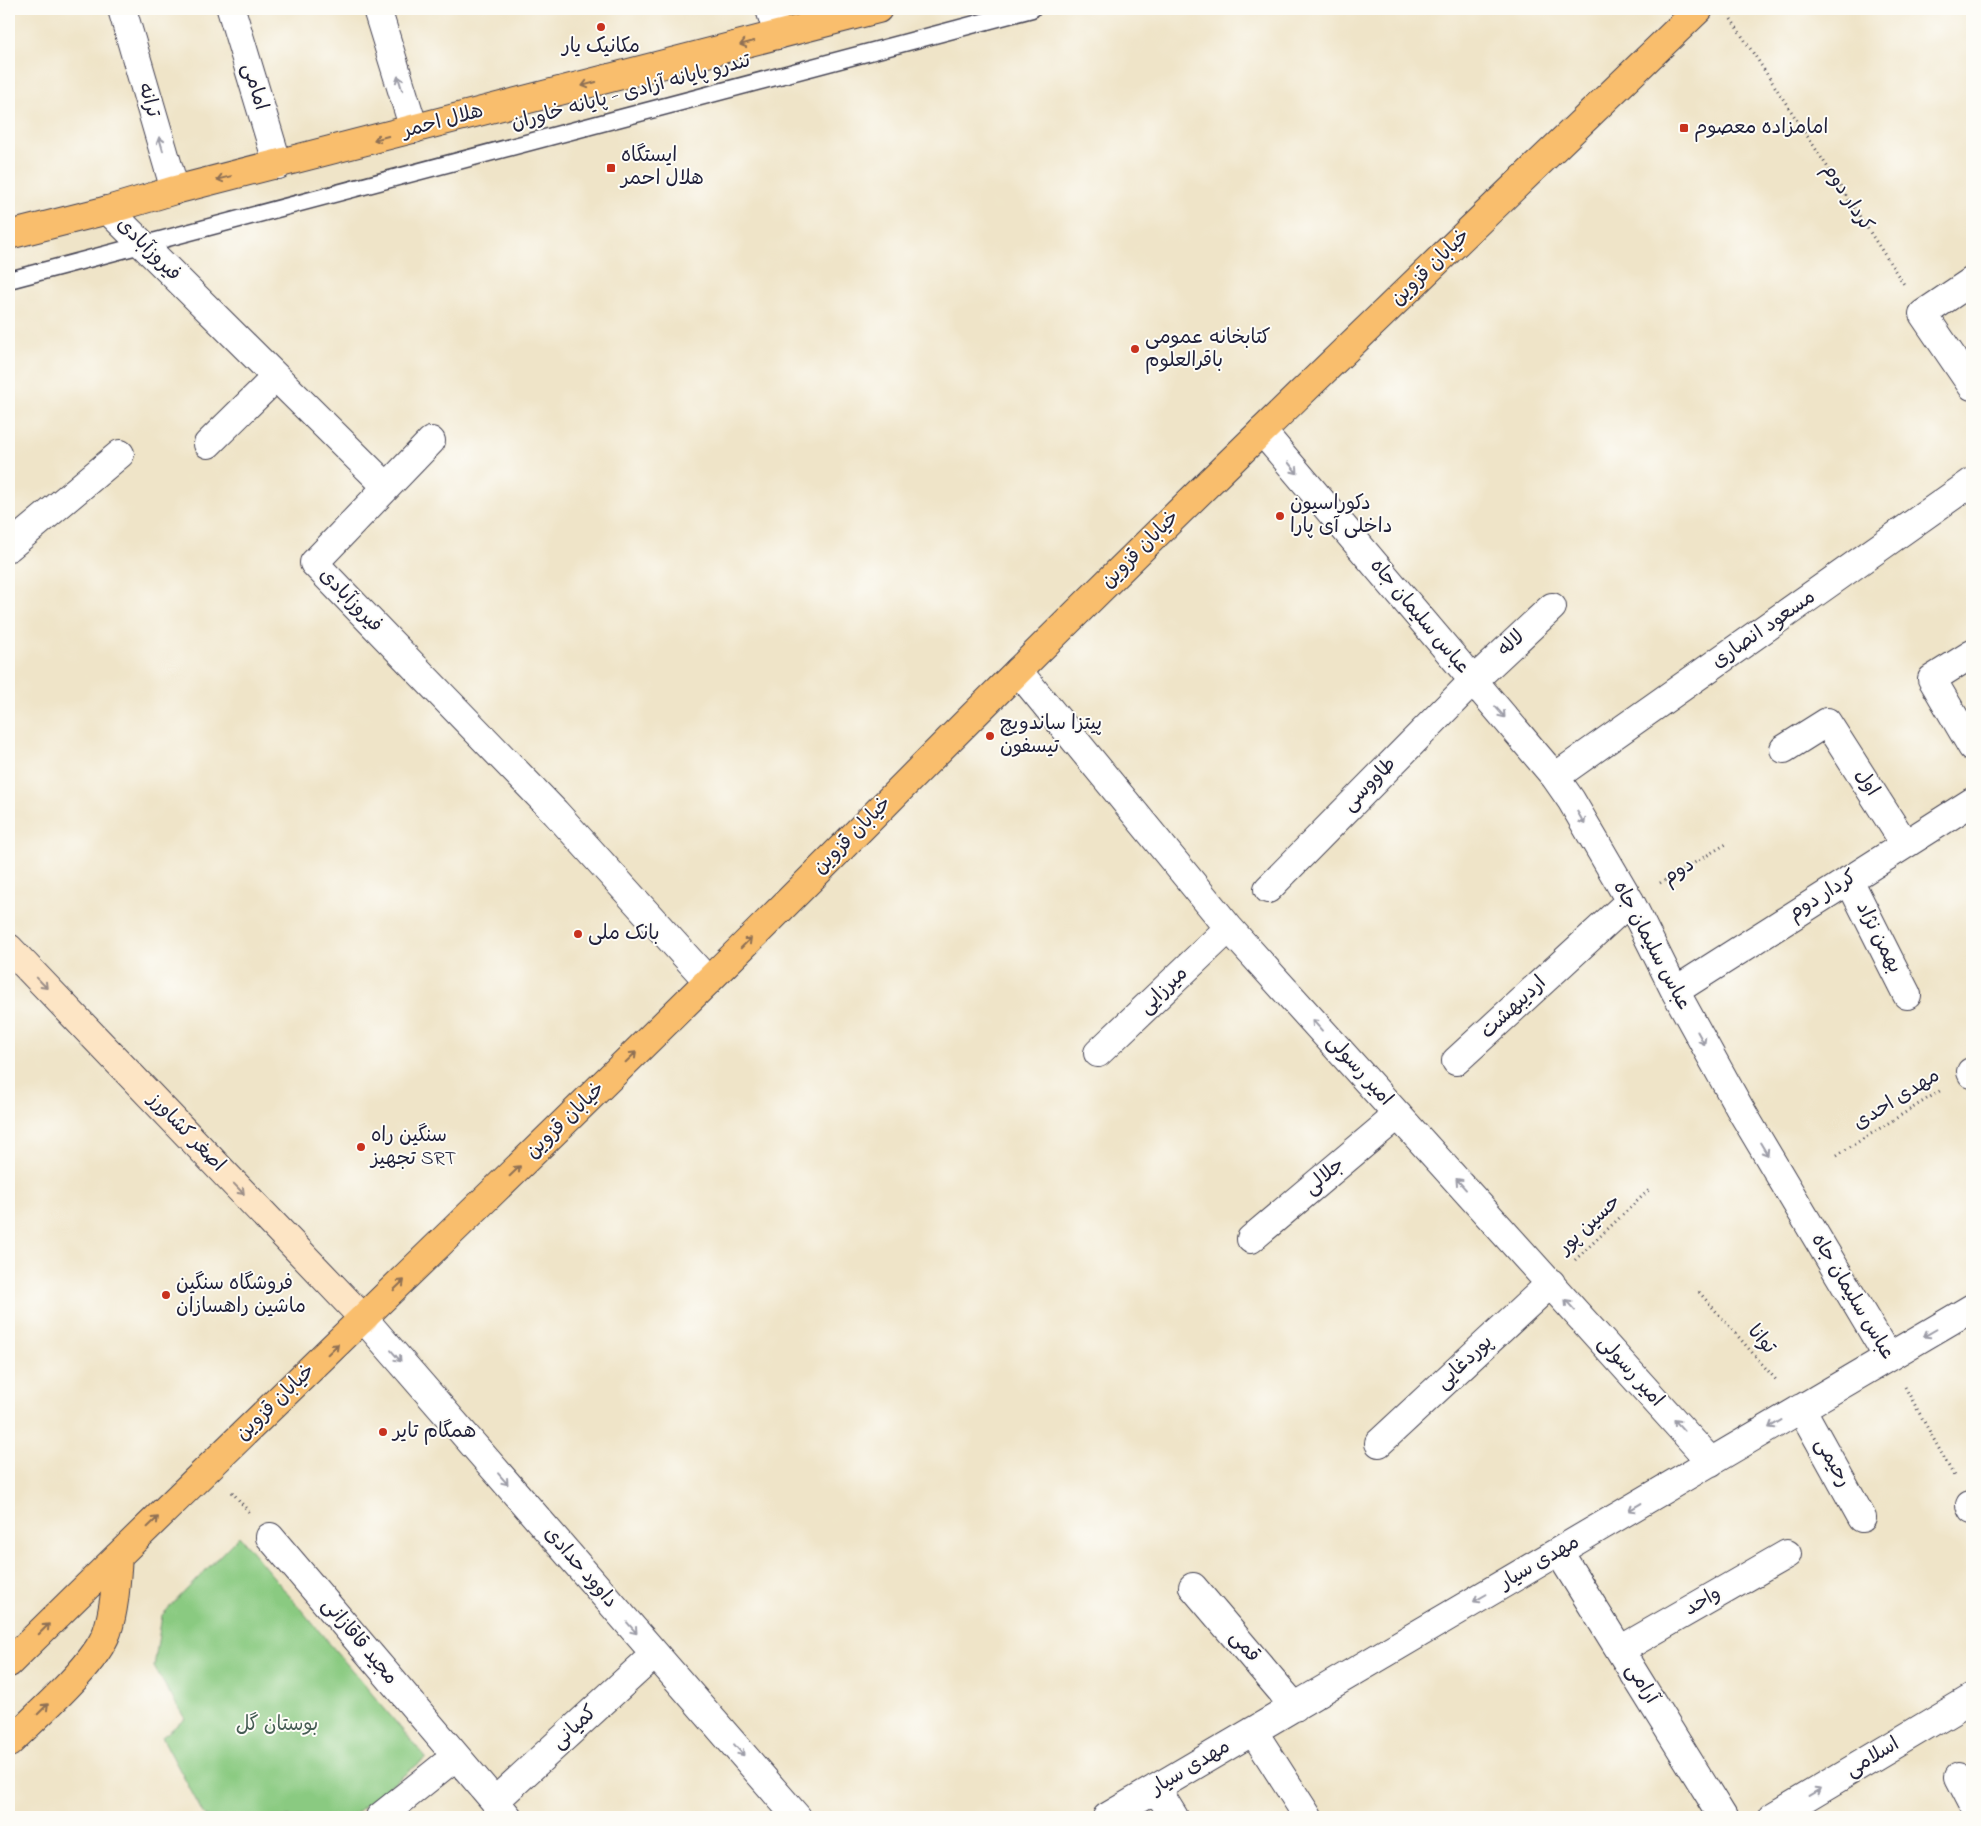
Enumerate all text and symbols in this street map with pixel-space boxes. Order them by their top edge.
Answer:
marker: مکانیک یار [595,21,607,33]
place label: مکانیک یار [560,33,640,62]
one-way arrow [739,39,755,48]
street label: تندرو پایانه آزادی - پایانه خاوران [508,47,754,139]
street label: امامی [233,60,275,114]
one-way arrow [394,75,404,91]
street label: ترانه [129,79,167,121]
one-way arrow [582,80,598,89]
street label: هلال احمر [397,97,487,147]
place label: امامزاده معصوم [1694,114,1828,143]
marker: امامزاده معصوم [1678,122,1690,134]
one-way arrow [374,134,390,143]
one-way arrow [156,136,166,152]
place label: ایستگاه هلال احمر [619,142,704,194]
street label: کردار دوم [1814,158,1880,238]
marker: ایستگاه هلال احمر [605,162,617,174]
one-way arrow [216,174,232,183]
street label: فیروزآبادی [109,211,187,289]
street label: خیابان قزوین [1385,223,1477,313]
place label: کتابخانه عمومی باقرالعلوم [1145,324,1271,376]
marker: کتابخانه عمومی باقرالعلوم [1129,343,1141,355]
one-way arrow [1288,461,1299,474]
place label: دکوراسیون داخلی آی پارا [1290,490,1392,542]
street label: خیابان قزوین [1095,504,1187,596]
marker: دکوراسیون داخلی آی پارا [1274,510,1286,522]
street label: عباس سلیمان جاه [1362,553,1476,681]
street label: فیروزآبادی [312,562,388,640]
street label: مسعود انصاری [1706,583,1822,677]
street label: لاله [1492,624,1532,664]
one-way arrow [1494,706,1505,719]
place label: پیتزا ساندویچ تیسفون [1000,710,1102,762]
marker: پیتزا ساندویچ تیسفون [984,730,996,742]
street label: طاووسی [1336,751,1404,819]
street label: اول [1846,764,1886,802]
street label: خیابان قزوین [807,790,899,882]
one-way arrow [1577,811,1587,825]
street label: دوم [1658,851,1700,893]
street label: کردار دوم [1783,864,1863,928]
street label: عباس سلیمان جاه [1605,876,1697,1016]
street label: بهمن نژاد [1848,897,1908,979]
place label: بانک ملی [588,920,660,949]
marker: بانک ملی [572,928,584,940]
one-way arrow [740,937,752,949]
street label: میرزایی [1133,960,1195,1022]
street label: اردیبهشت [1474,970,1554,1046]
one-way arrow [36,977,48,989]
one-way arrow [1311,1018,1323,1031]
street label: امیر رسولی [1319,1029,1399,1113]
one-way arrow [1696,1030,1706,1045]
one-way arrow [624,1051,637,1063]
street label: مهدی احدی [1848,1062,1946,1138]
street label: خیابان قزوین [520,1076,612,1166]
street label: اصغر کشاورز [139,1085,231,1179]
place label: سنگین راه تجهیز SRT [369,1122,456,1174]
marker: سنگین راه تجهیز SRT [355,1141,367,1153]
one-way arrow [1760,1142,1770,1156]
street label: جلالی [1298,1151,1352,1203]
one-way arrow [508,1165,521,1177]
one-way arrow [1455,1178,1467,1191]
one-way arrow [233,1183,246,1195]
street label: حسین پور [1551,1188,1628,1263]
street label: عباس سلیمان جاه [1803,1228,1901,1366]
place label: فروشگاه سنگین ماشین راهسازان [176,1270,306,1322]
one-way arrow [393,1279,405,1291]
marker: فروشگاه سنگین ماشین راهسازان [160,1289,172,1301]
one-way arrow [1564,1298,1576,1311]
street label: توانا [1740,1319,1782,1361]
one-way arrow [1924,1328,1938,1338]
street label: پوردغایی [1430,1329,1500,1397]
street label: امیر رسولی [1590,1330,1670,1414]
one-way arrow [327,1343,339,1355]
one-way arrow [390,1349,401,1362]
street label: خیابان قزوین [230,1358,322,1448]
place label: همگام تایر [391,1418,476,1447]
one-way arrow [1673,1419,1685,1432]
one-way arrow [1769,1419,1783,1429]
marker: همگام تایر [377,1426,389,1438]
street label: رحیمی [1807,1433,1857,1493]
one-way arrow [497,1472,508,1485]
one-way arrow [1629,1502,1643,1512]
one-way arrow [146,1516,159,1528]
street label: داوود حدادی [536,1521,624,1615]
street label: مهدی سیار [1493,1528,1585,1599]
street label: واحد [1679,1580,1727,1624]
street label: مجید قاقازانی [314,1592,404,1692]
one-way arrow [1474,1594,1488,1604]
one-way arrow [626,1621,638,1634]
one-way arrow [37,1623,50,1635]
street label: قمی [1222,1624,1266,1670]
street label: آرامی [1617,1658,1665,1711]
street label: کمیانی [546,1699,604,1757]
one-way arrow [37,1703,50,1715]
park label: بوستان گل [236,1711,318,1740]
street label: اسلامی [1841,1731,1905,1785]
street label: مهدی سیار [1144,1733,1236,1804]
one-way arrow [733,1744,744,1757]
one-way arrow [1808,1787,1822,1797]

